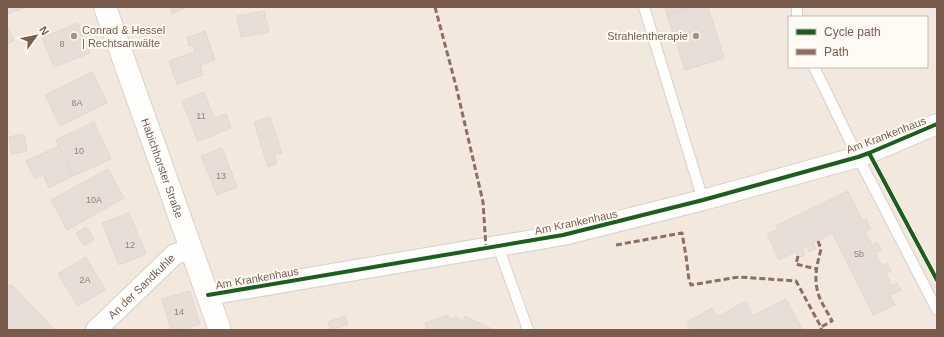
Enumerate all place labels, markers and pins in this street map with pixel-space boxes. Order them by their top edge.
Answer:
place label: Conrad & Hessel | Rechtsanwälte [82,24,165,49]
place label: Strahlentherapie [607,30,688,42]
marker: Conrad & Hessel | Rechtsanwälte [69,31,79,41]
marker: Strahlentherapie [691,31,701,41]

